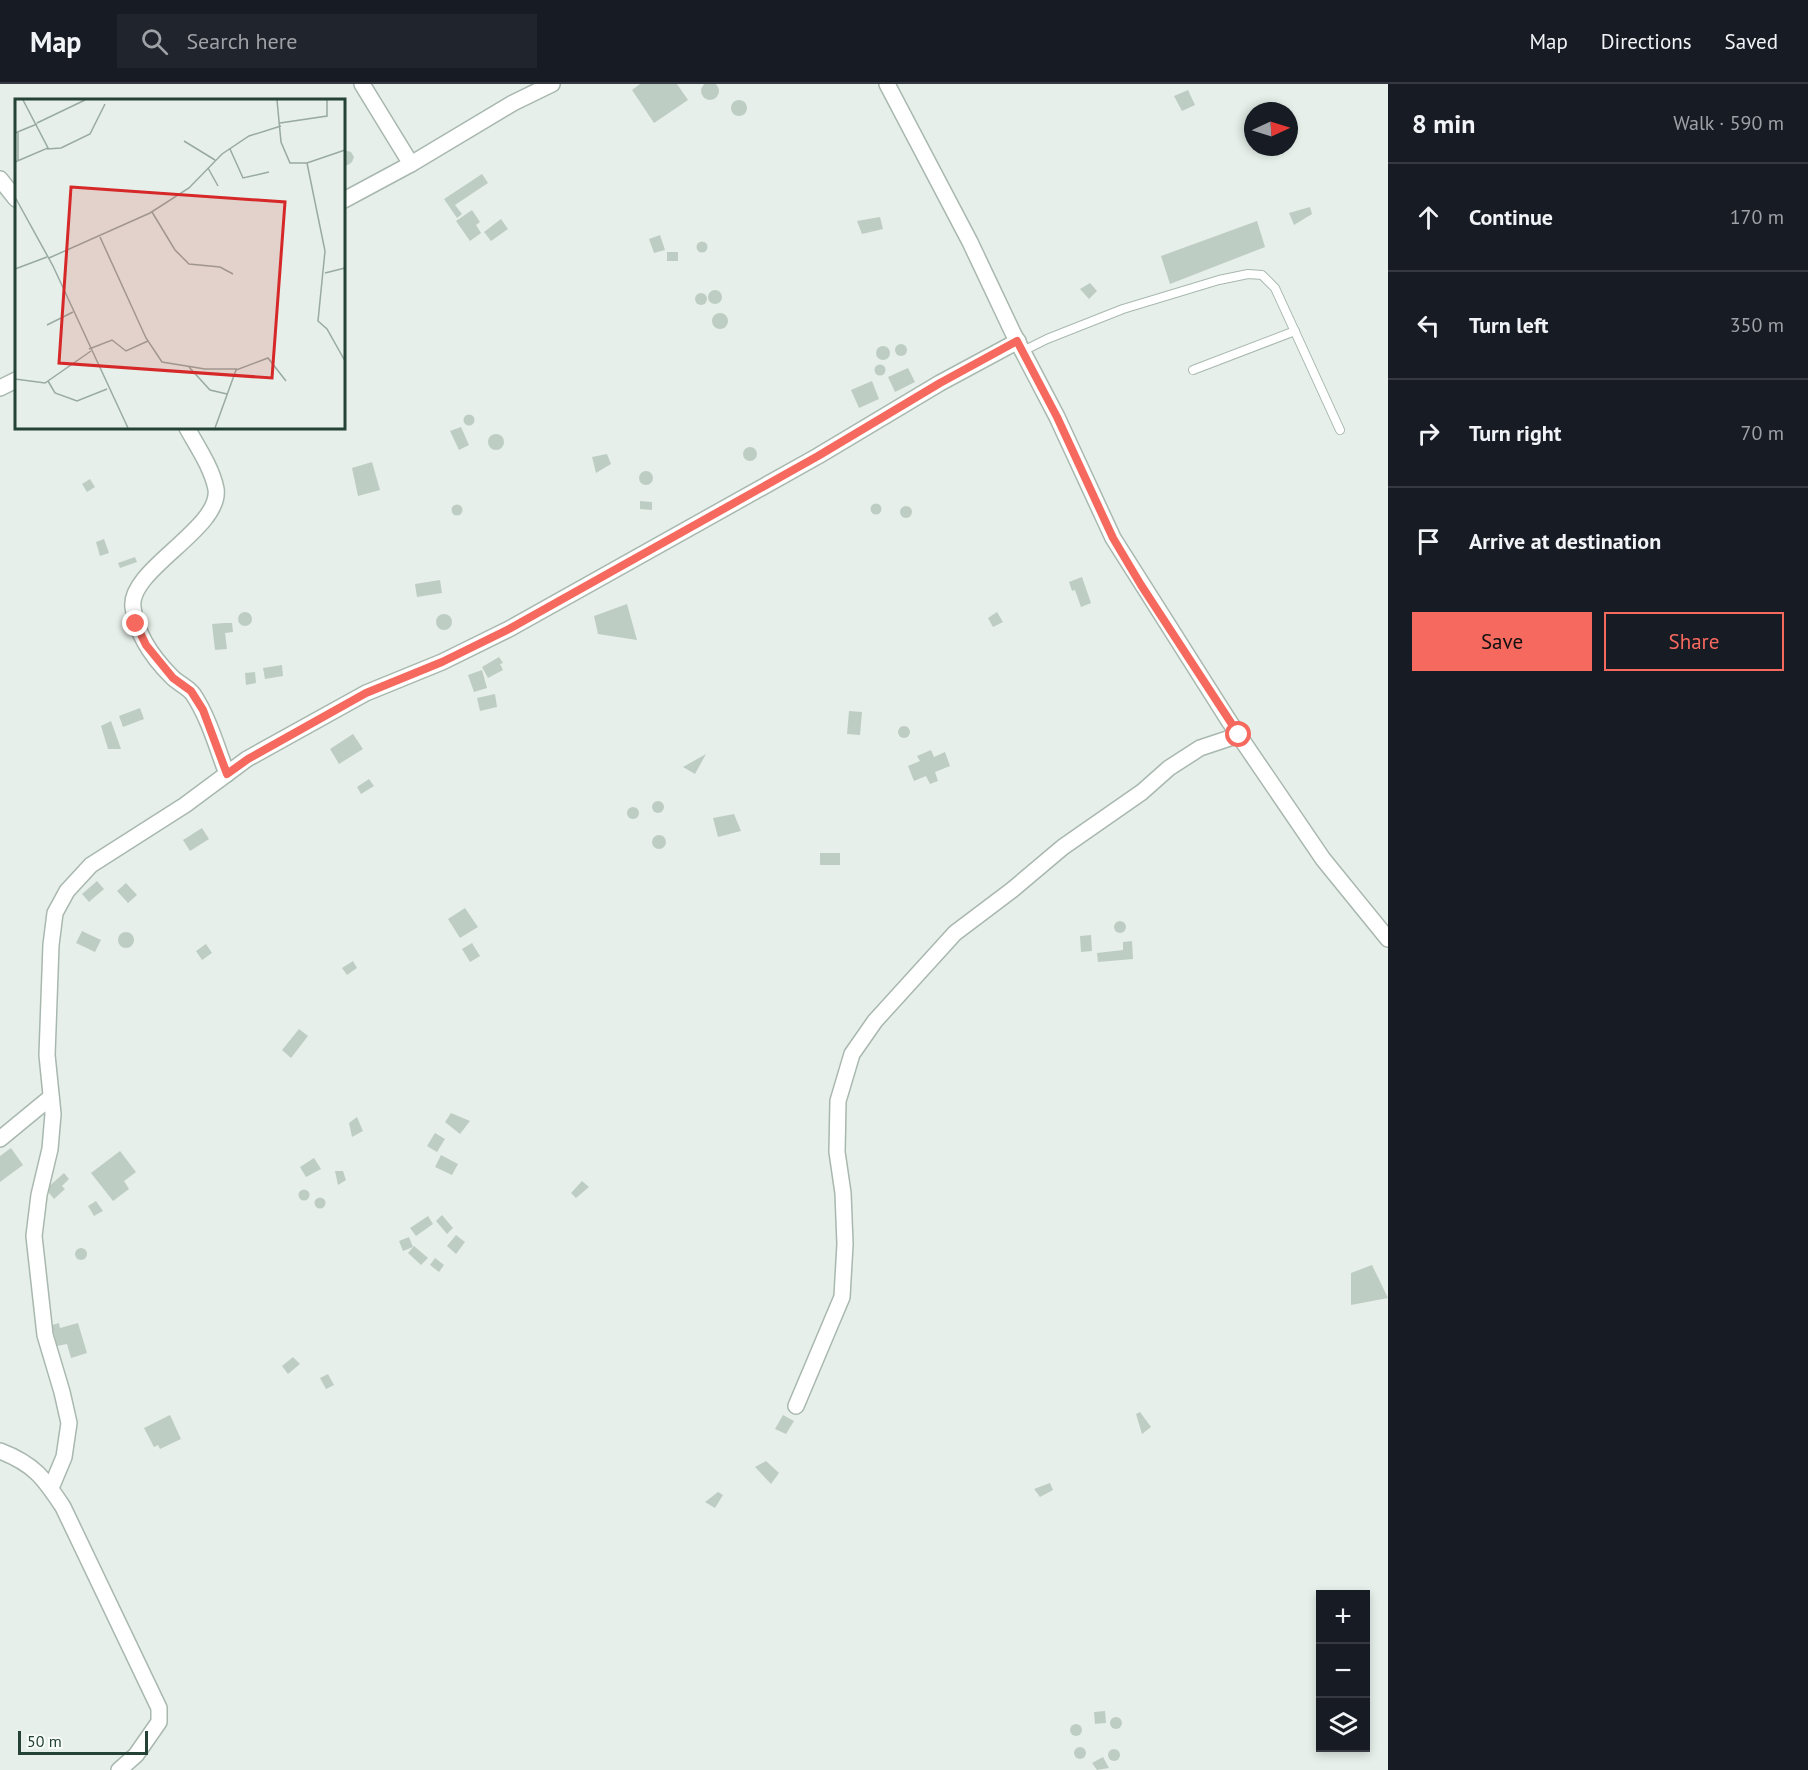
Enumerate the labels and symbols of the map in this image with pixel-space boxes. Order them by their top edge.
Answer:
inset map [15,99,345,429]
north arrow [1244,102,1298,156]
route end [122,610,148,636]
route start [1225,721,1251,747]
scale bar [18,1728,148,1756]

